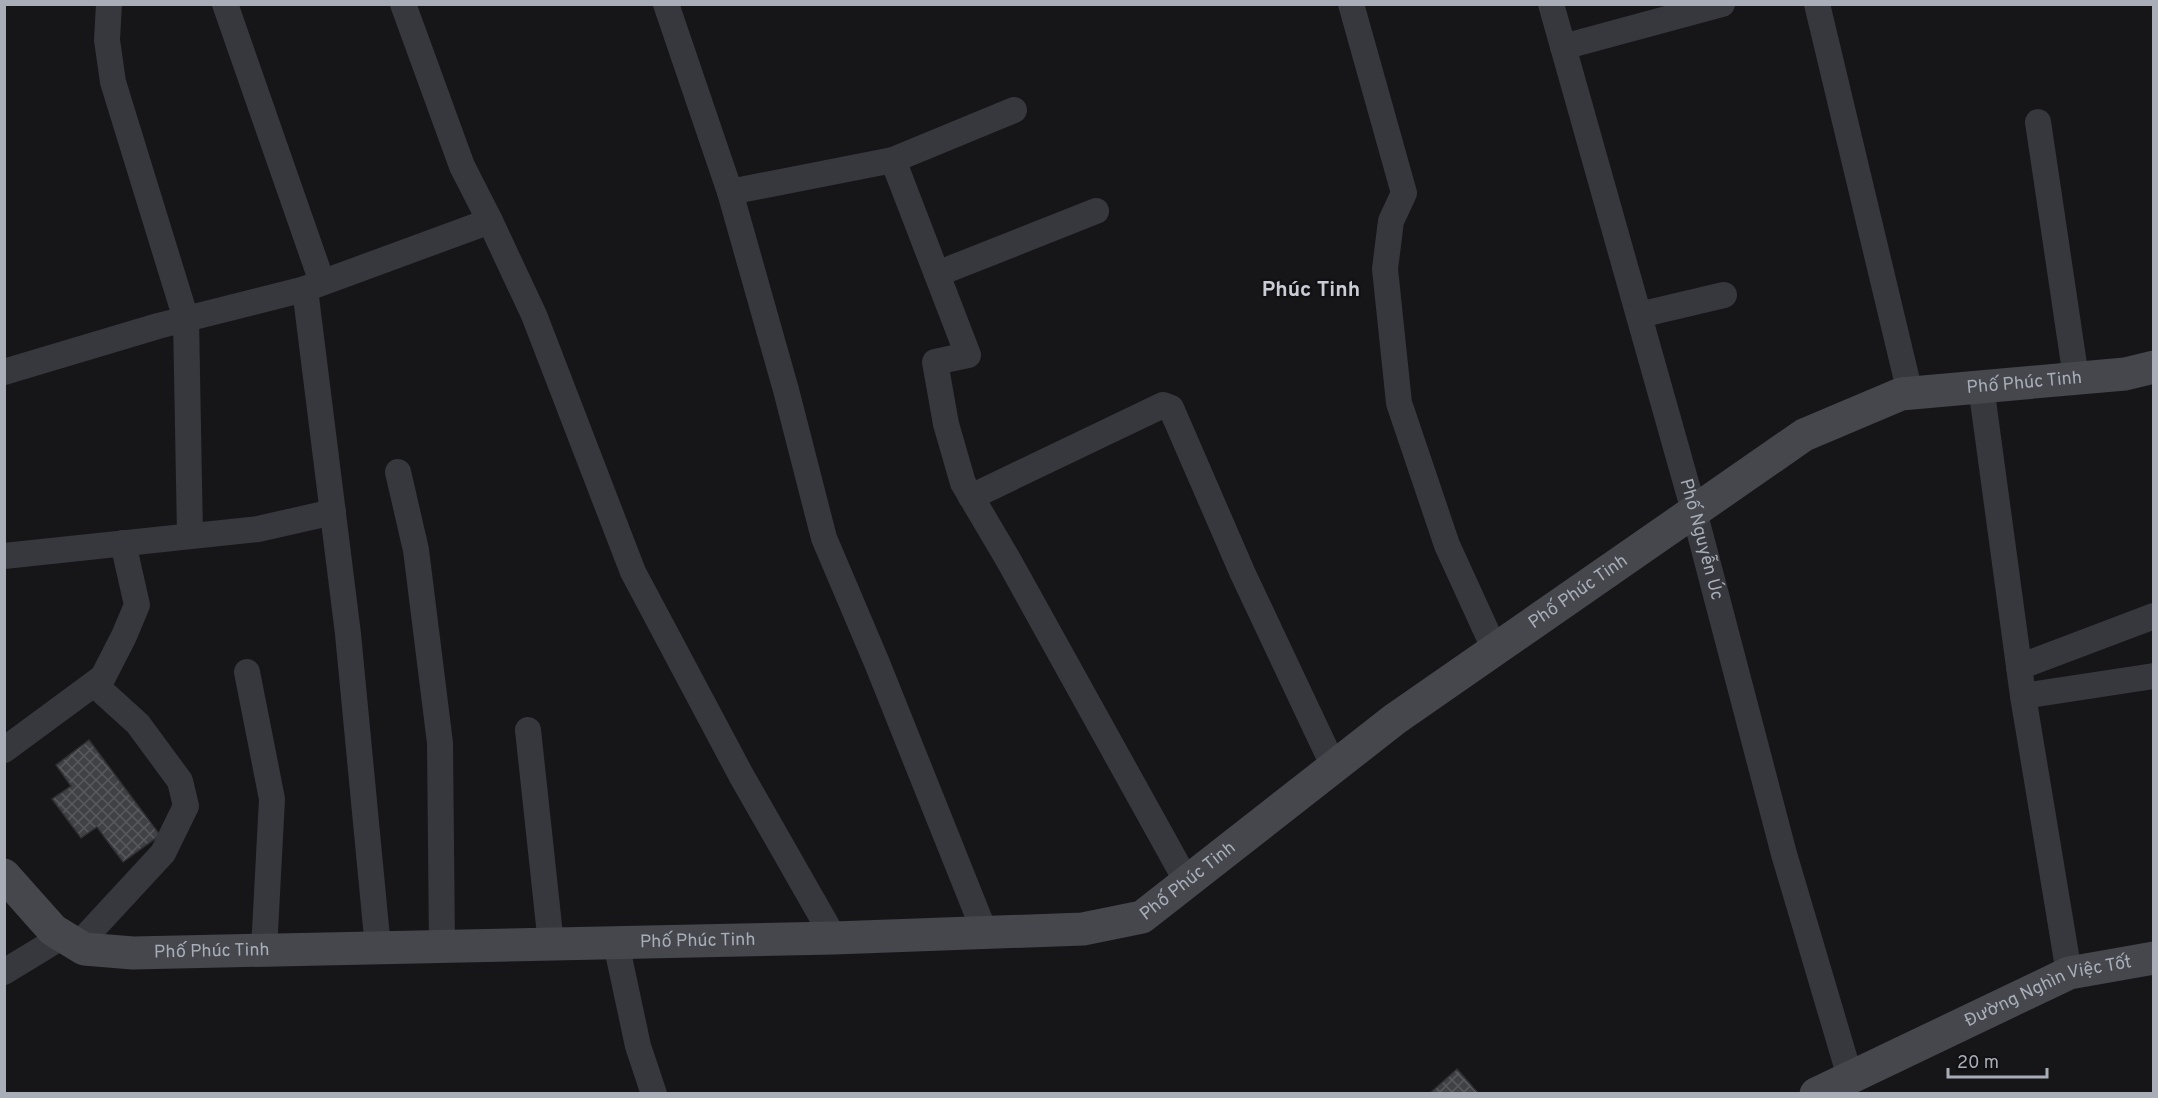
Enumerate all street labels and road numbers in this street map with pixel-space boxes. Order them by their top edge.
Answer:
street label: Phố Phúc Tinh [1966,366,2083,400]
street label: Phố Nguyễn Úc [1674,476,1728,603]
street label: Phố Phúc Tinh [1524,549,1632,634]
street label: Phố Phúc Tinh [1135,836,1241,926]
street label: Phố Phúc Tinh [640,928,756,954]
street label: Phố Phúc Tinh [154,939,270,964]
street label: Đường Nghìn Việc Tốt [1961,950,2133,1033]

